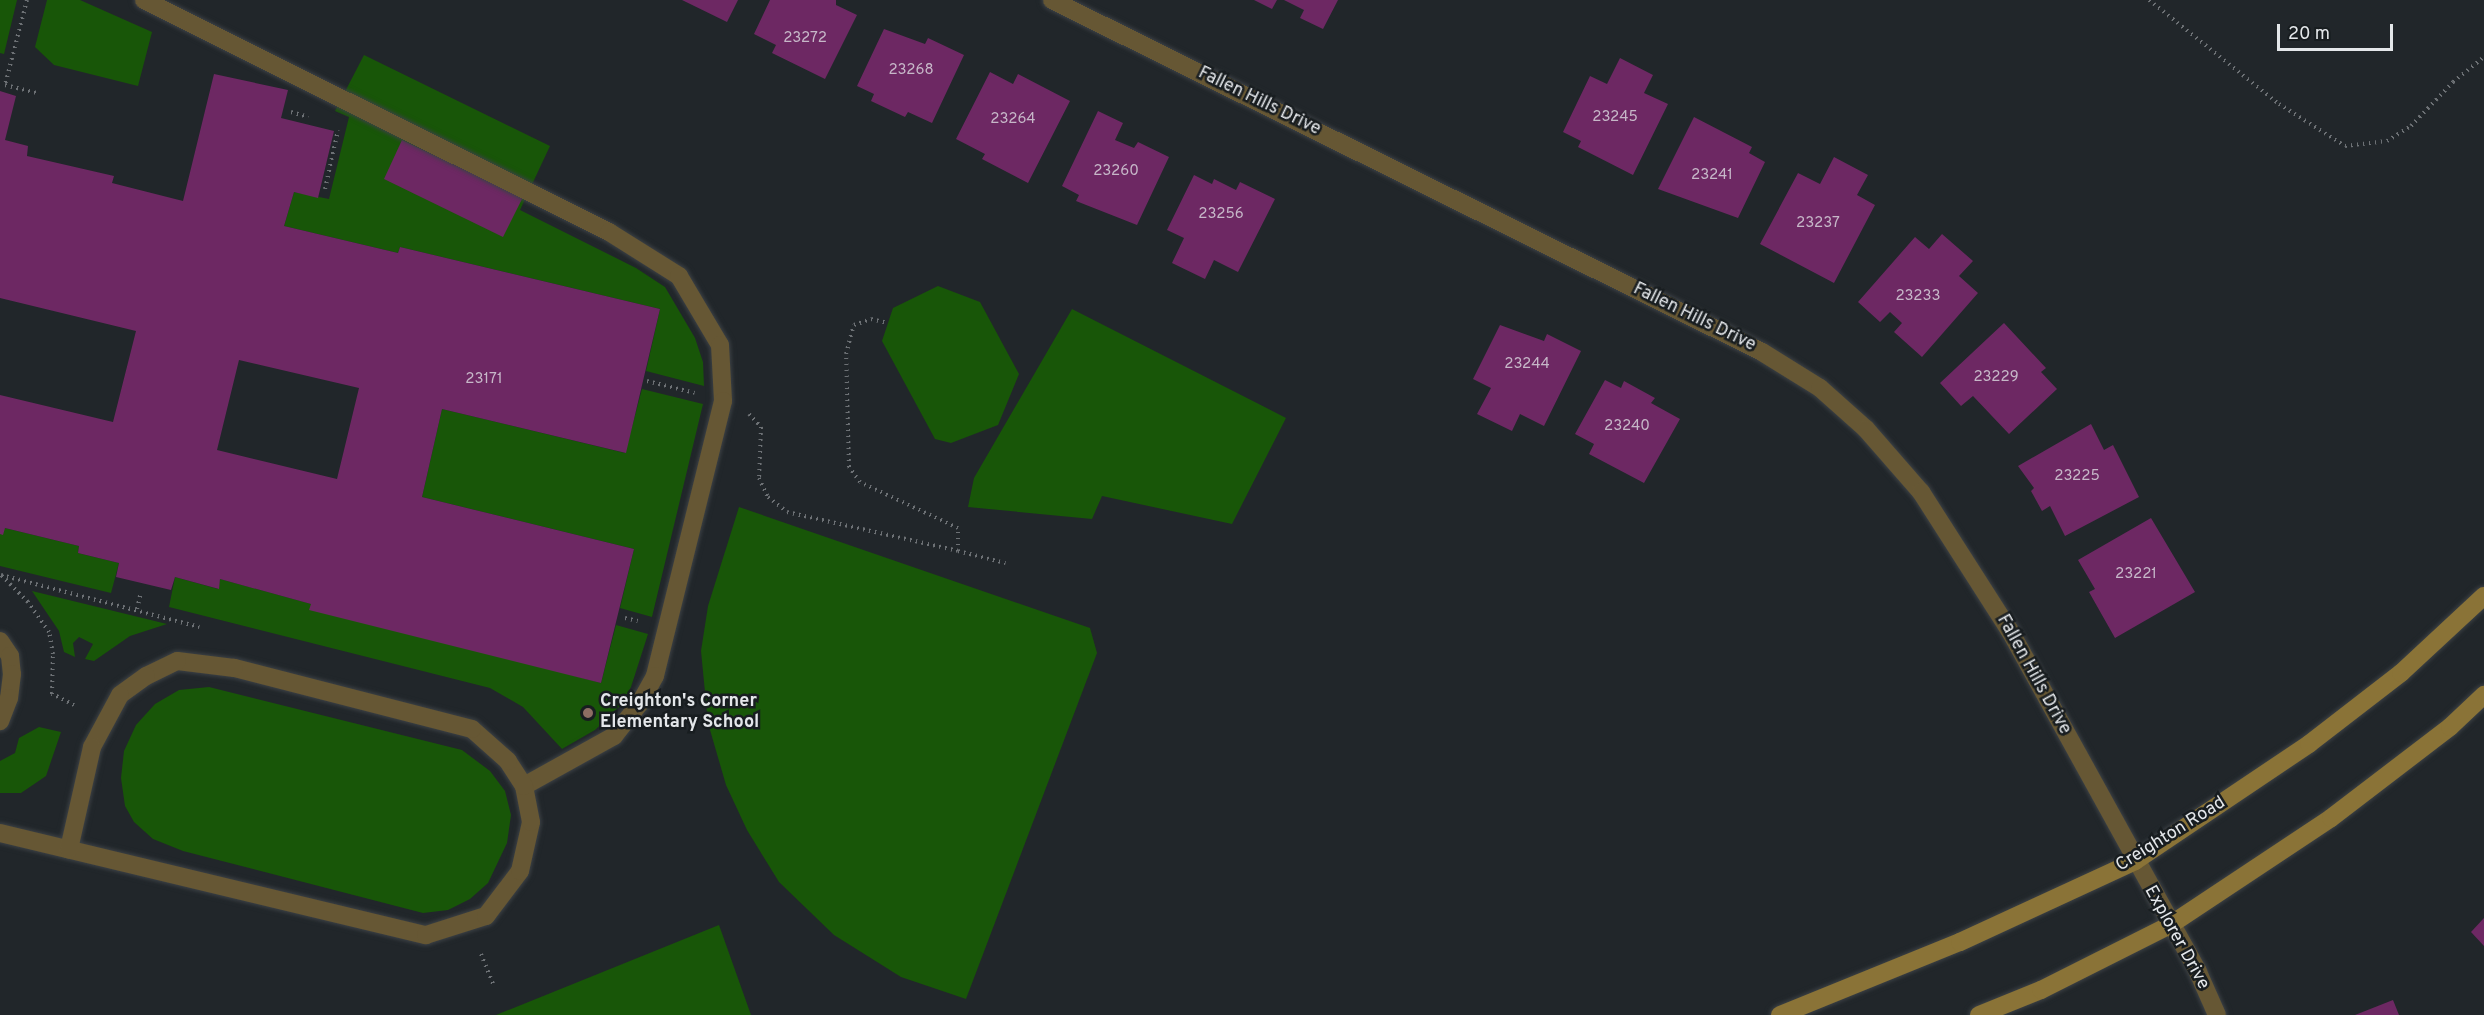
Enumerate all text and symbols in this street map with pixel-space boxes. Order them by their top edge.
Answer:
scale bar [2280,12,2396,50]
text: 20 m [2288,23,2330,46]
house number: 23272 [783,30,827,48]
house number: 23268 [888,62,934,80]
street label: Fallen Hills Drive [1194,63,1324,141]
house number: 23245 [1592,109,1638,127]
house number: 23264 [990,111,1036,129]
house number: 23260 [1093,163,1139,181]
house number: 23241 [1691,167,1733,185]
house number: 23256 [1198,206,1244,224]
house number: 23237 [1796,215,1840,233]
street label: Fallen Hills Drive [1629,279,1759,357]
house number: 23233 [1895,288,1941,306]
house number: 23244 [1504,356,1550,374]
house number: 23229 [1973,369,2019,387]
house number: 23171 [465,371,503,389]
house number: 23240 [1604,418,1650,436]
house number: 23225 [2054,468,2100,486]
house number: 23221 [2115,566,2157,584]
street label: Fallen Hills Drive [1991,611,2075,739]
place label: Creighton's Corner Elementary School [600,692,759,734]
marker: Creighton's Corner Elementary School [581,706,595,720]
street label: Creighton Road [2112,793,2230,877]
street label: Explorer Drive [2139,882,2213,994]

